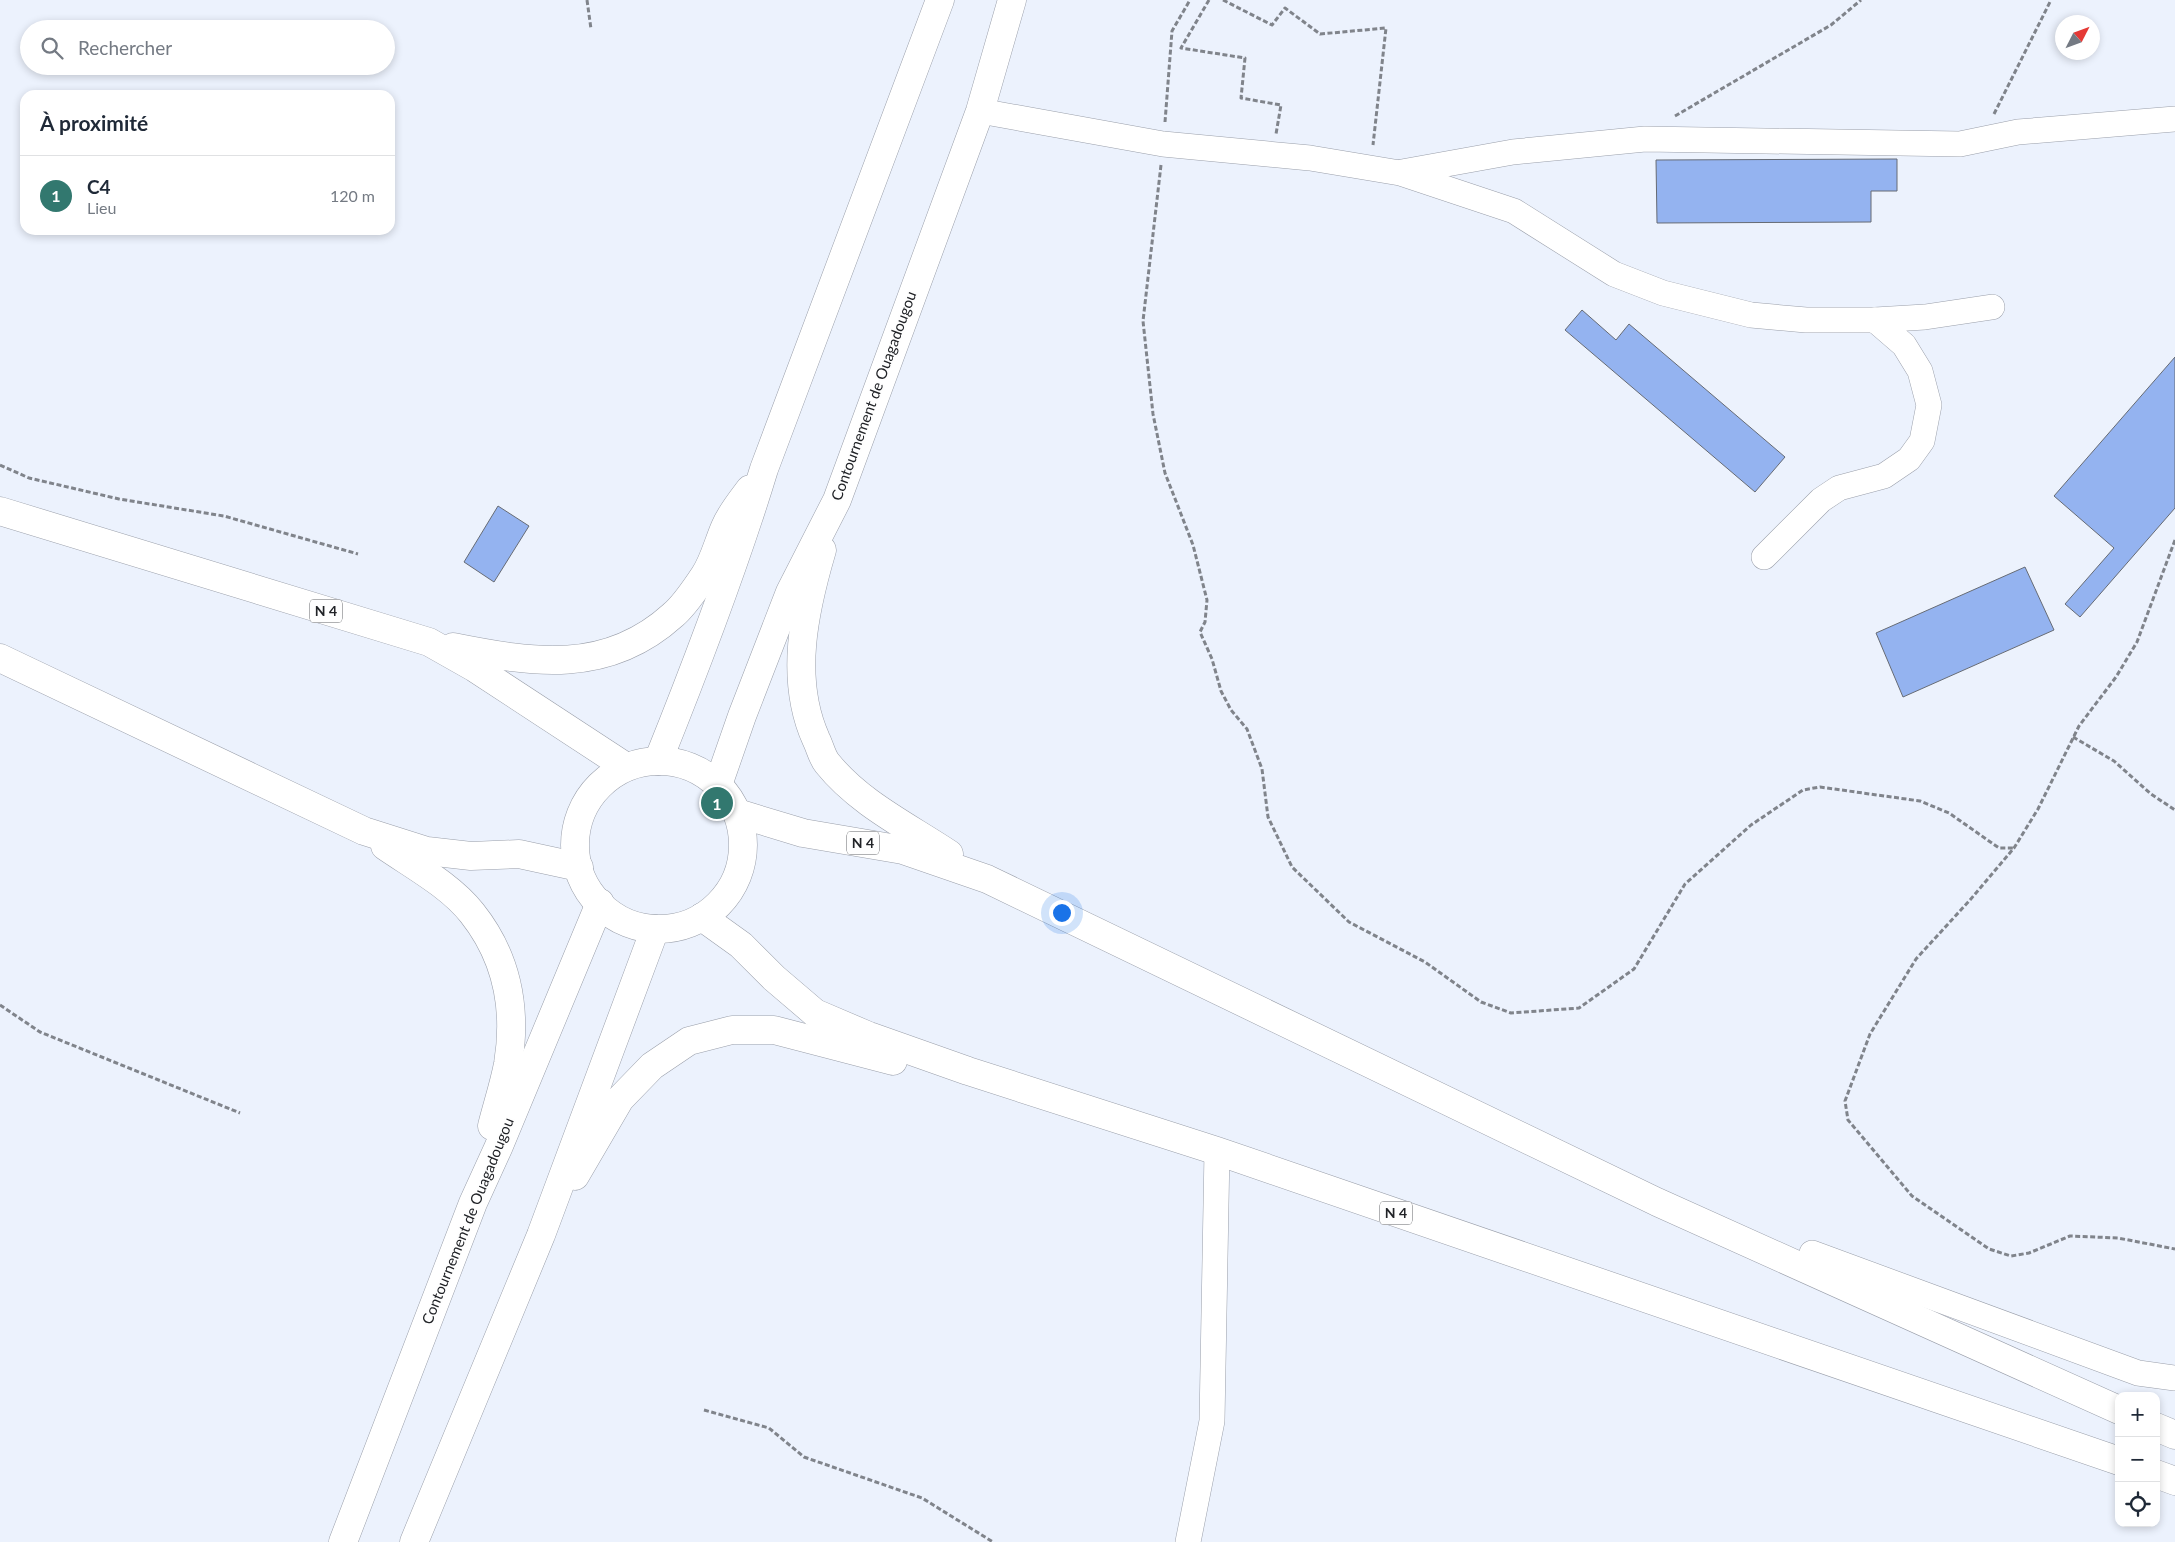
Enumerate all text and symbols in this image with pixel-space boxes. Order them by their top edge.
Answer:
north arrow [2055,15,2100,60]
search box [20,20,395,75]
icon: search [38,34,66,62]
text: Rechercher [78,36,172,59]
text: À proximité [40,110,148,135]
text: C4 [87,175,111,198]
text: 1 [51,186,61,205]
text: 120 m [330,186,375,205]
text: Lieu [87,198,116,217]
street label: Contournement de Ouagadougou [827,289,919,503]
road number: N 4 [310,600,342,622]
pin: 1 [701,784,733,822]
road number: N 4 [847,831,879,854]
your location [1049,900,1075,926]
street label: Contournement de Ouagadougou [417,1115,517,1327]
road number: N 4 [1380,1202,1412,1224]
map controls [2115,1392,2160,1527]
button: + [2115,1392,2160,1437]
button: − [2115,1437,2160,1482]
button: locate [2115,1482,2160,1527]

